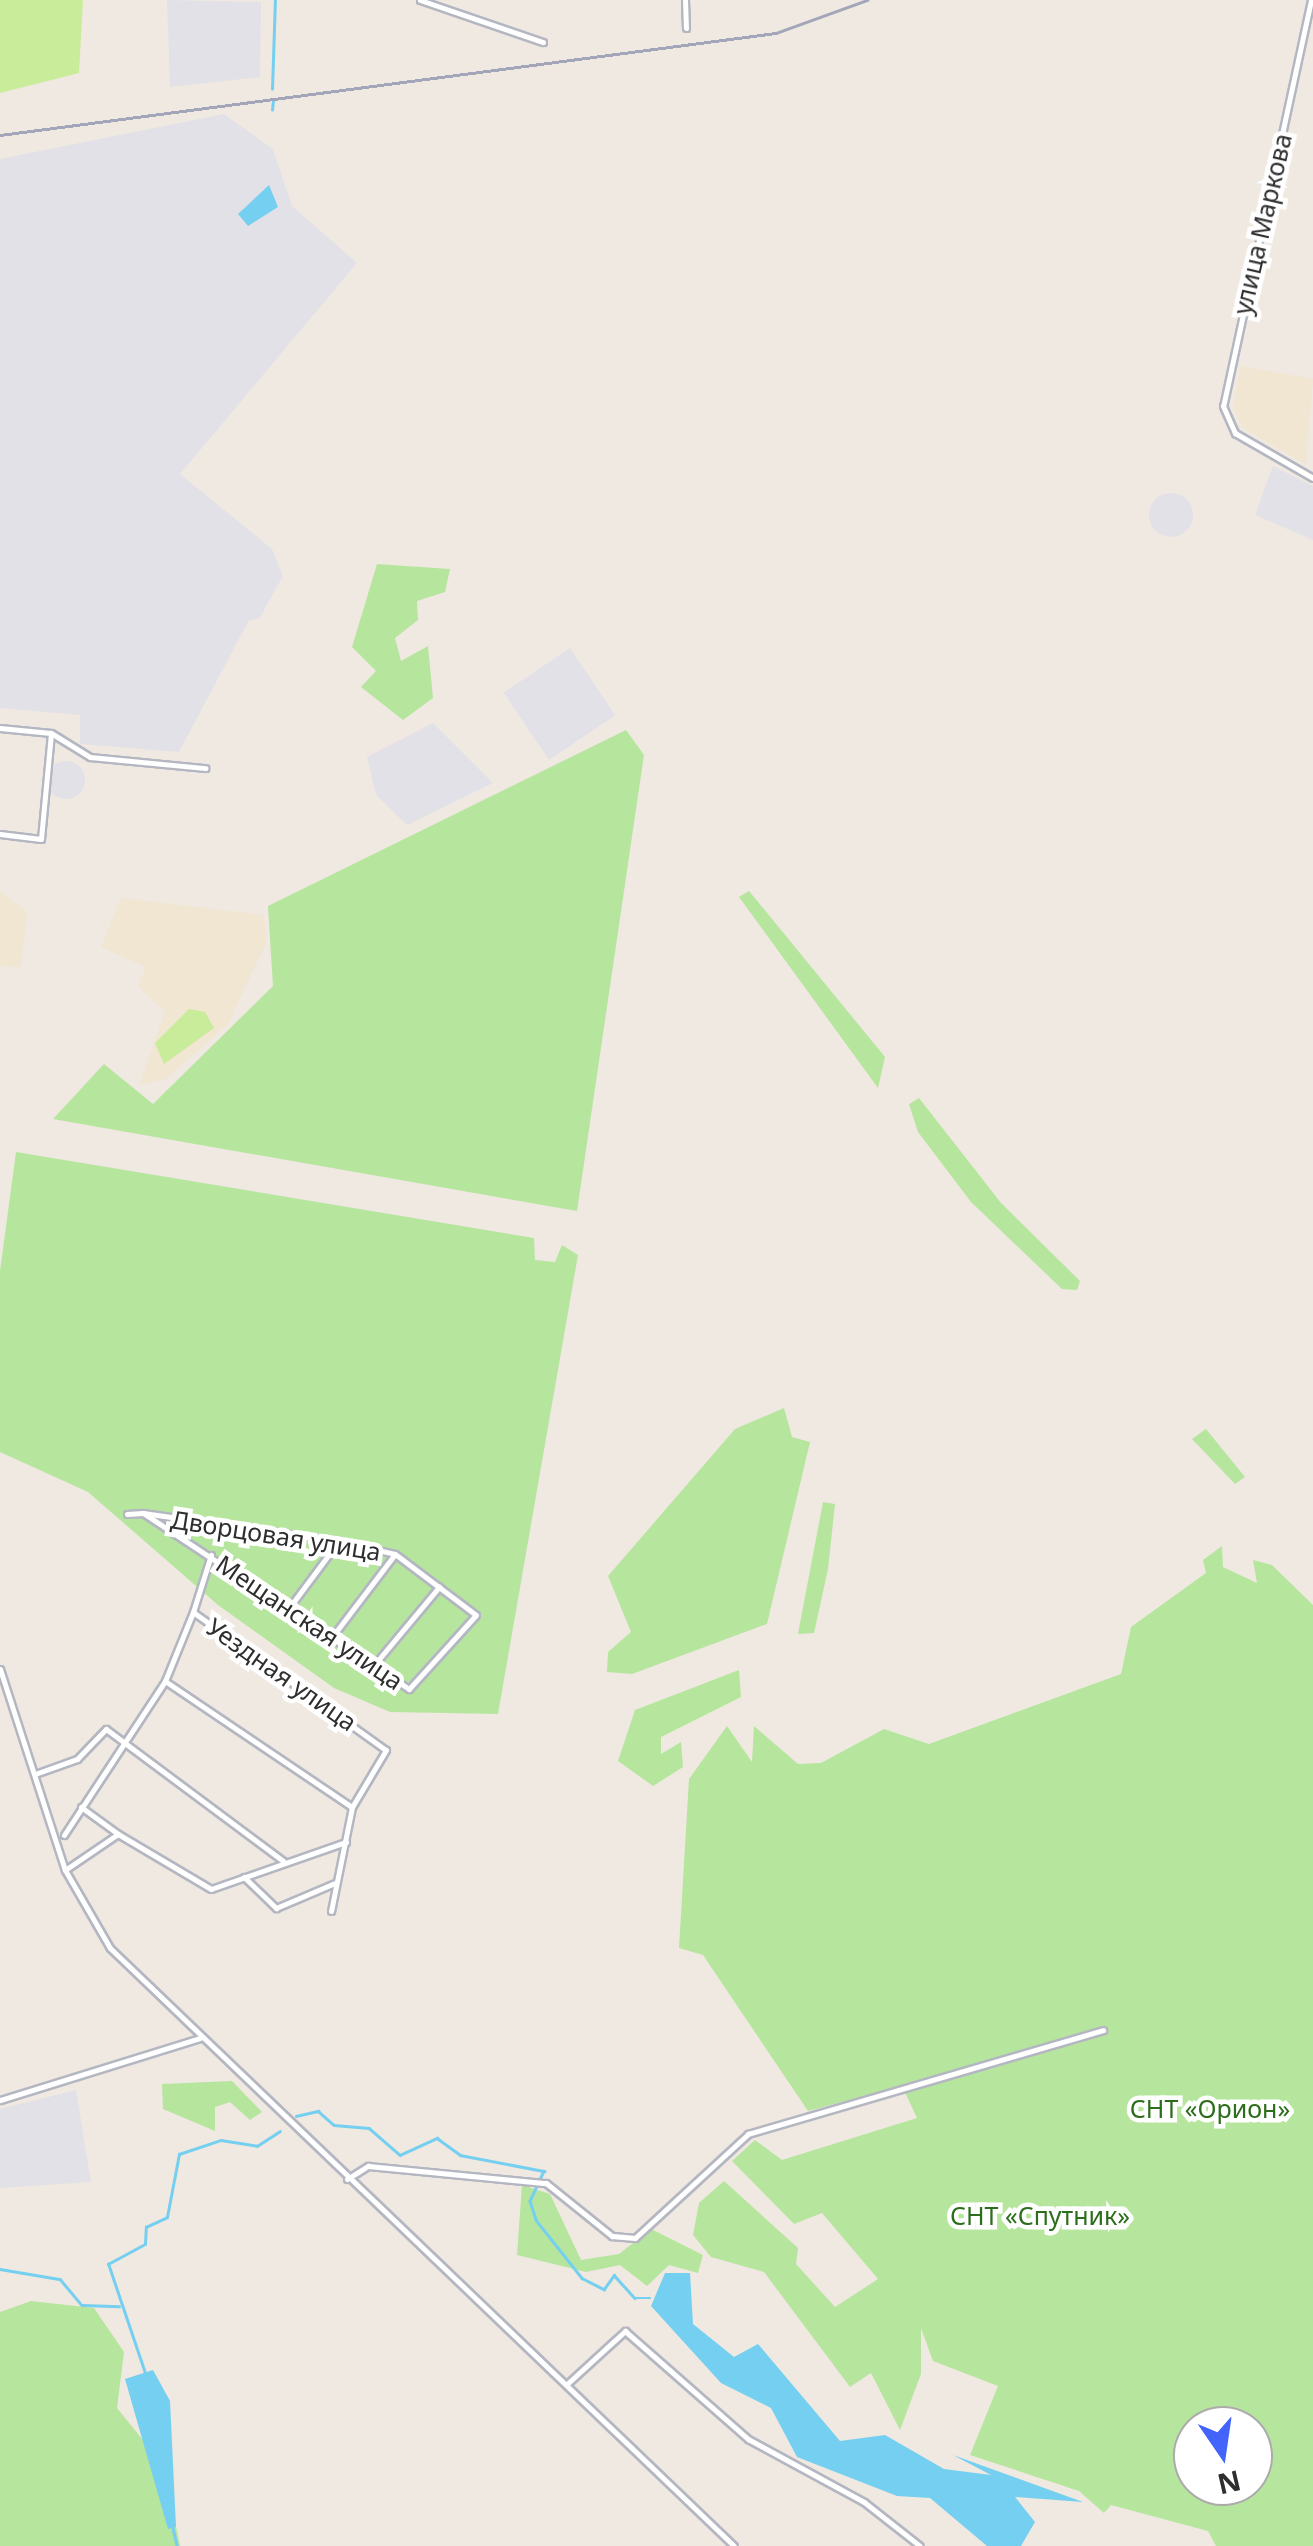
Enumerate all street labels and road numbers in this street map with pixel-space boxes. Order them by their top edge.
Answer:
street label: улица Маркова [1227,131,1297,317]
street label: Дворцовая улица [169,1504,383,1566]
street label: Мещанская улица [211,1548,409,1696]
street label: Уездная улица [201,1611,363,1737]

